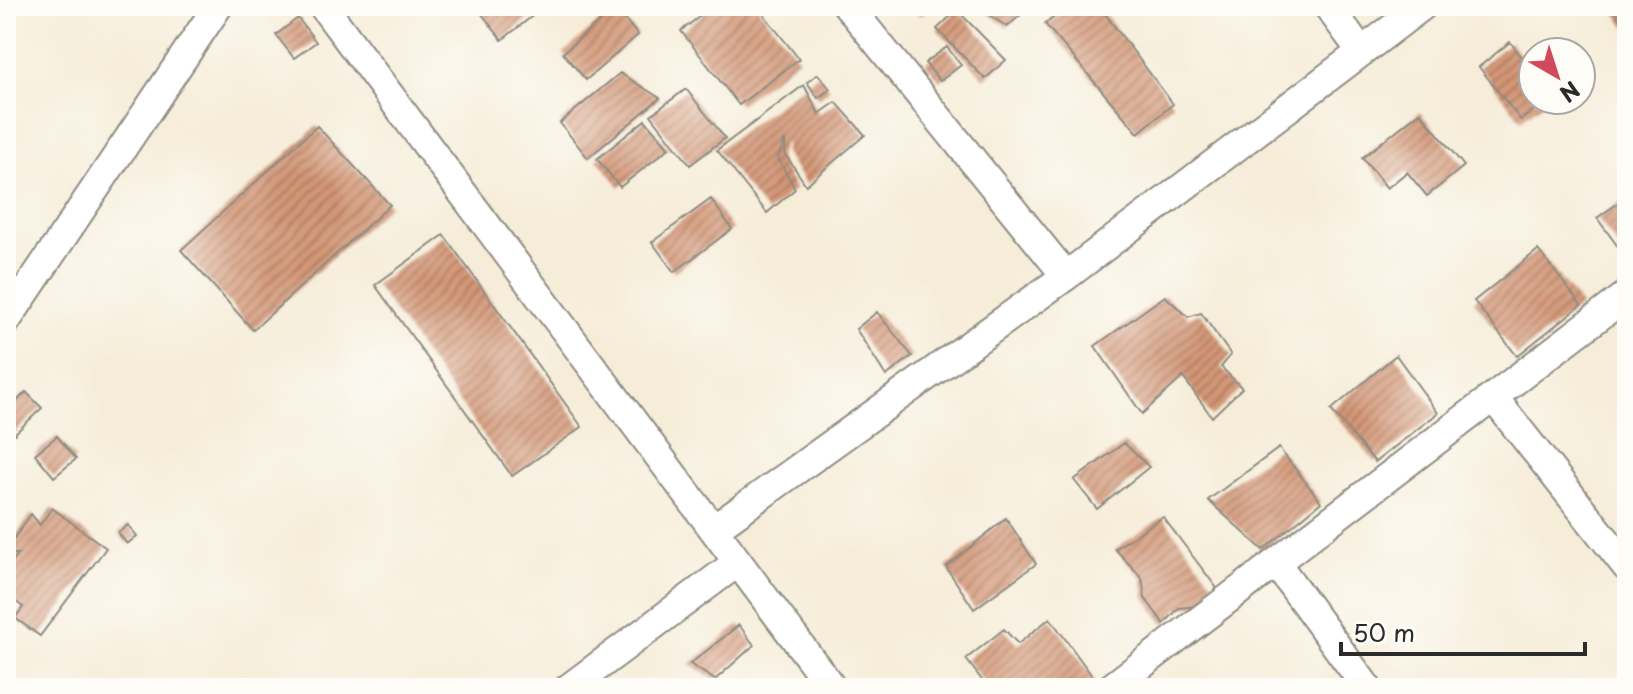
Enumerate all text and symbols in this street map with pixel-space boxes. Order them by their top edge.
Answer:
north arrow [1517,36,1597,116]
text: N [1553,74,1588,111]
scale bar [1341,606,1585,656]
text: 50 m [1353,614,1415,650]

